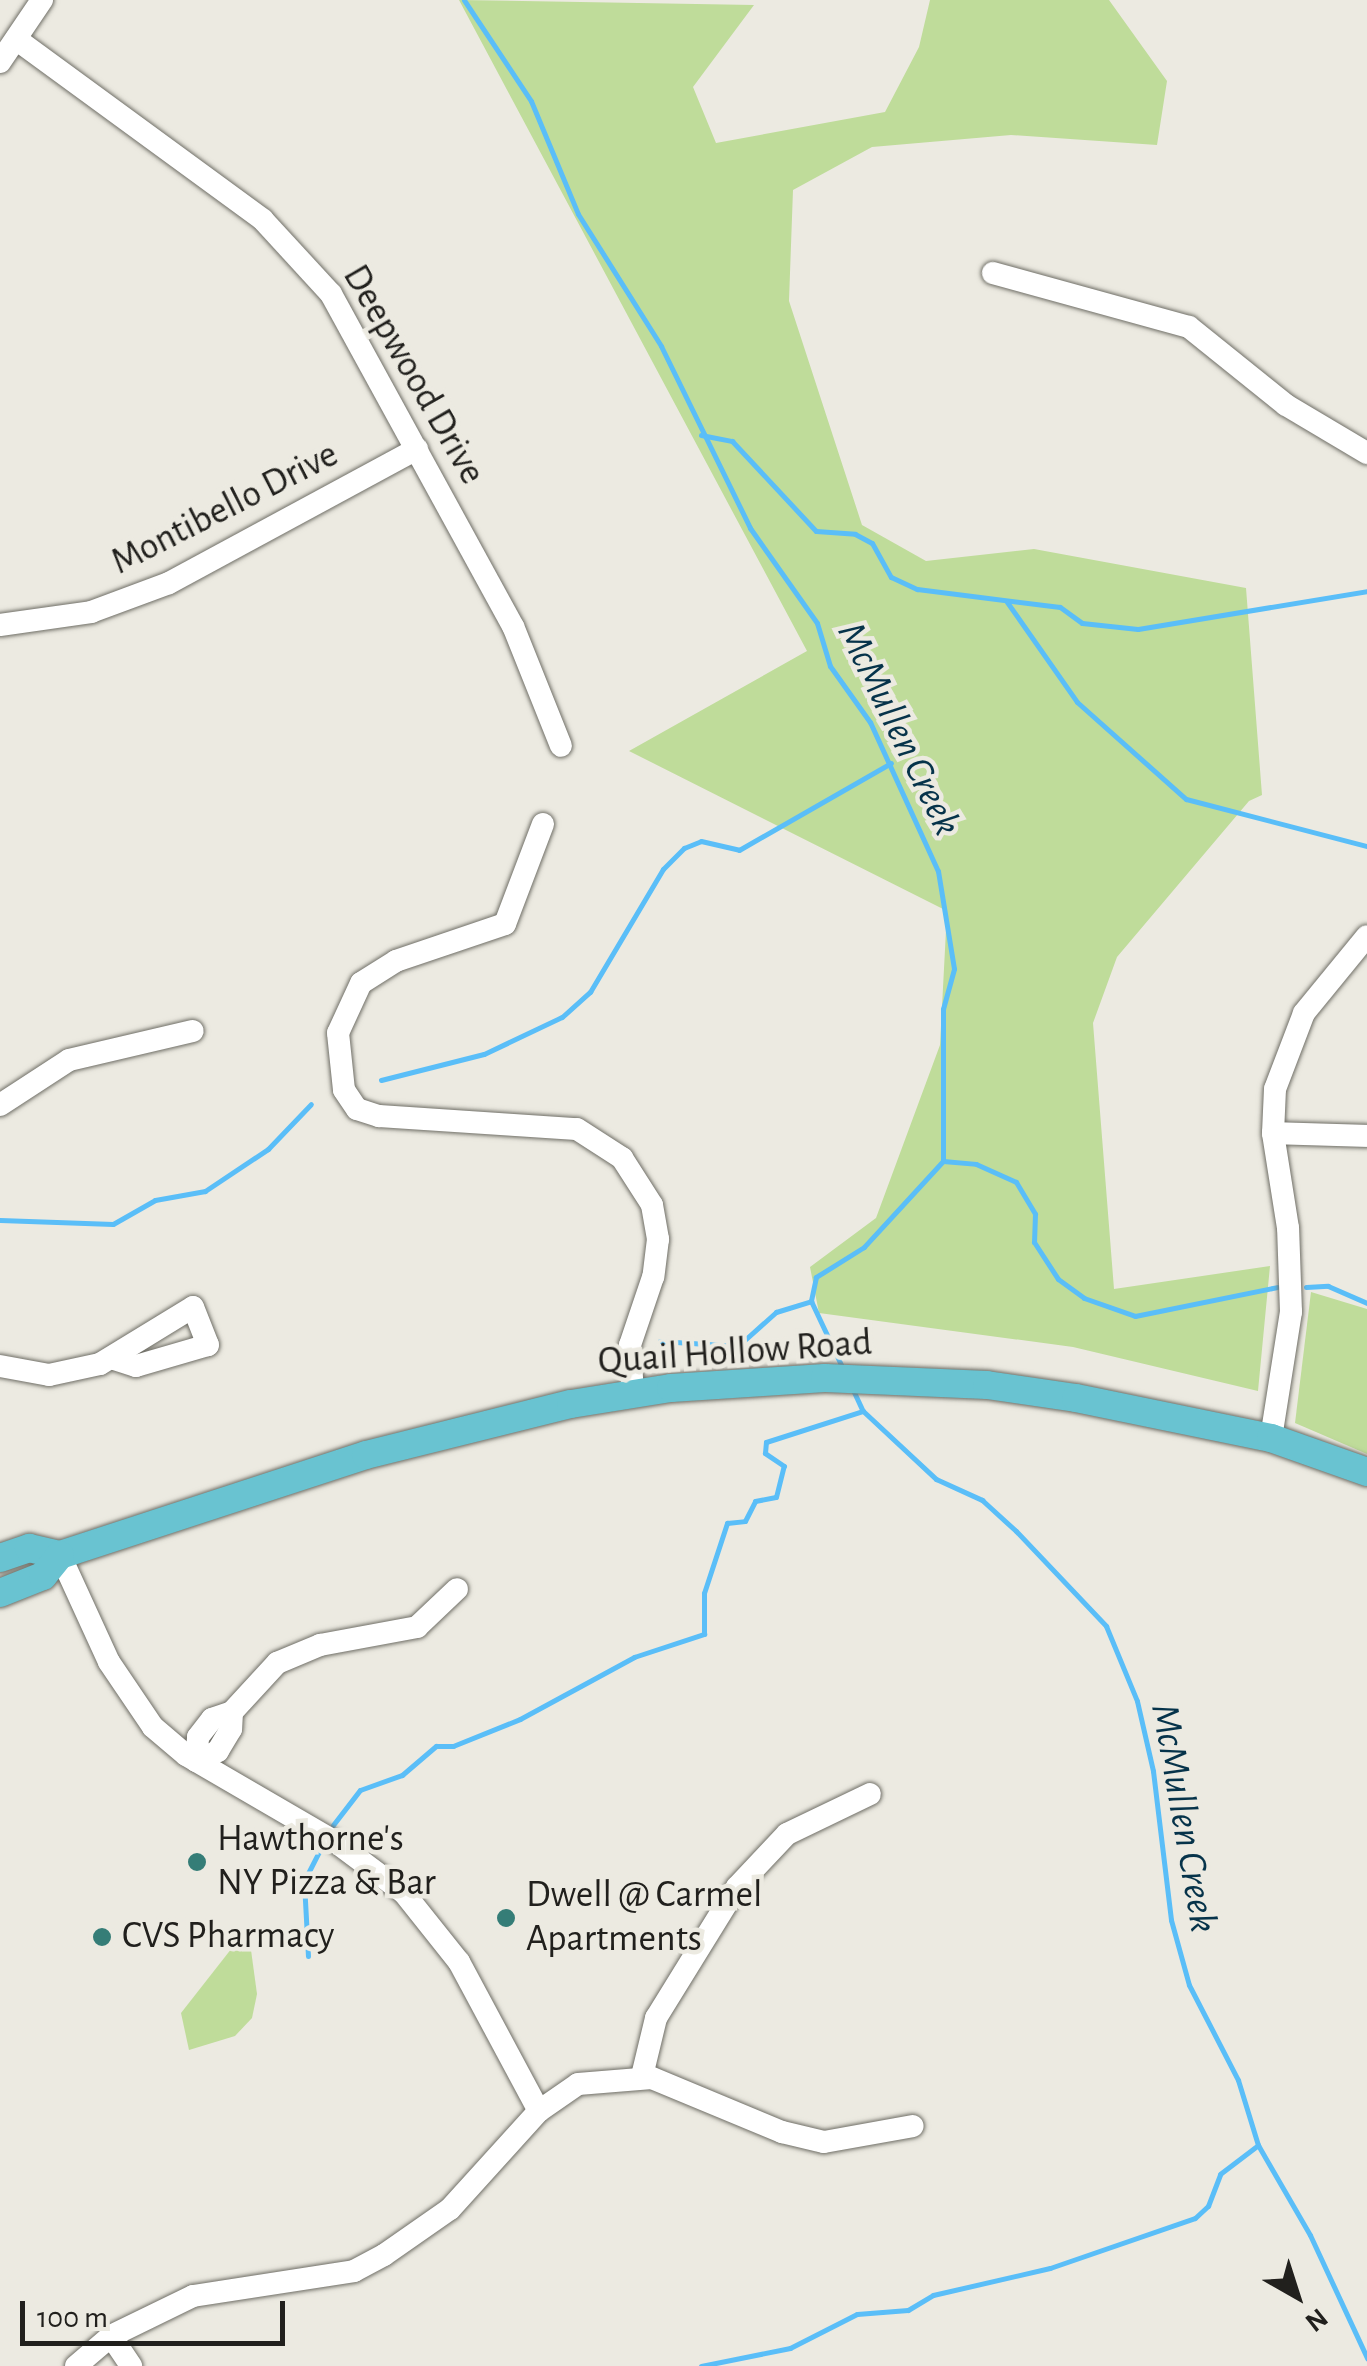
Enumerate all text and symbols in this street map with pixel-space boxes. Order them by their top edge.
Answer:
street label: Deepwood Drive [332,257,494,493]
street label: Montibello Drive [104,432,346,586]
water label: McMullen Creek [827,615,971,843]
street label: Quail Hollow Road [597,1321,873,1385]
water label: McMullen Creek [1140,1700,1228,1936]
place label: Hawthorne's NY Pizza & Bar [217,1817,436,1906]
marker: Hawthorne's NY Pizza & Bar [186,1851,208,1873]
place label: Dwell @ Carmel Apartments [526,1873,762,1962]
marker: Dwell @ Carmel Apartments [495,1907,517,1929]
place label: CVS Pharmacy [122,1914,335,1960]
marker: CVS Pharmacy [91,1926,113,1948]
north arrow [1247,2246,1347,2346]
scale bar [25,2281,290,2343]
text: N [1300,2302,1332,2336]
text: 100 m [37,2303,108,2333]

